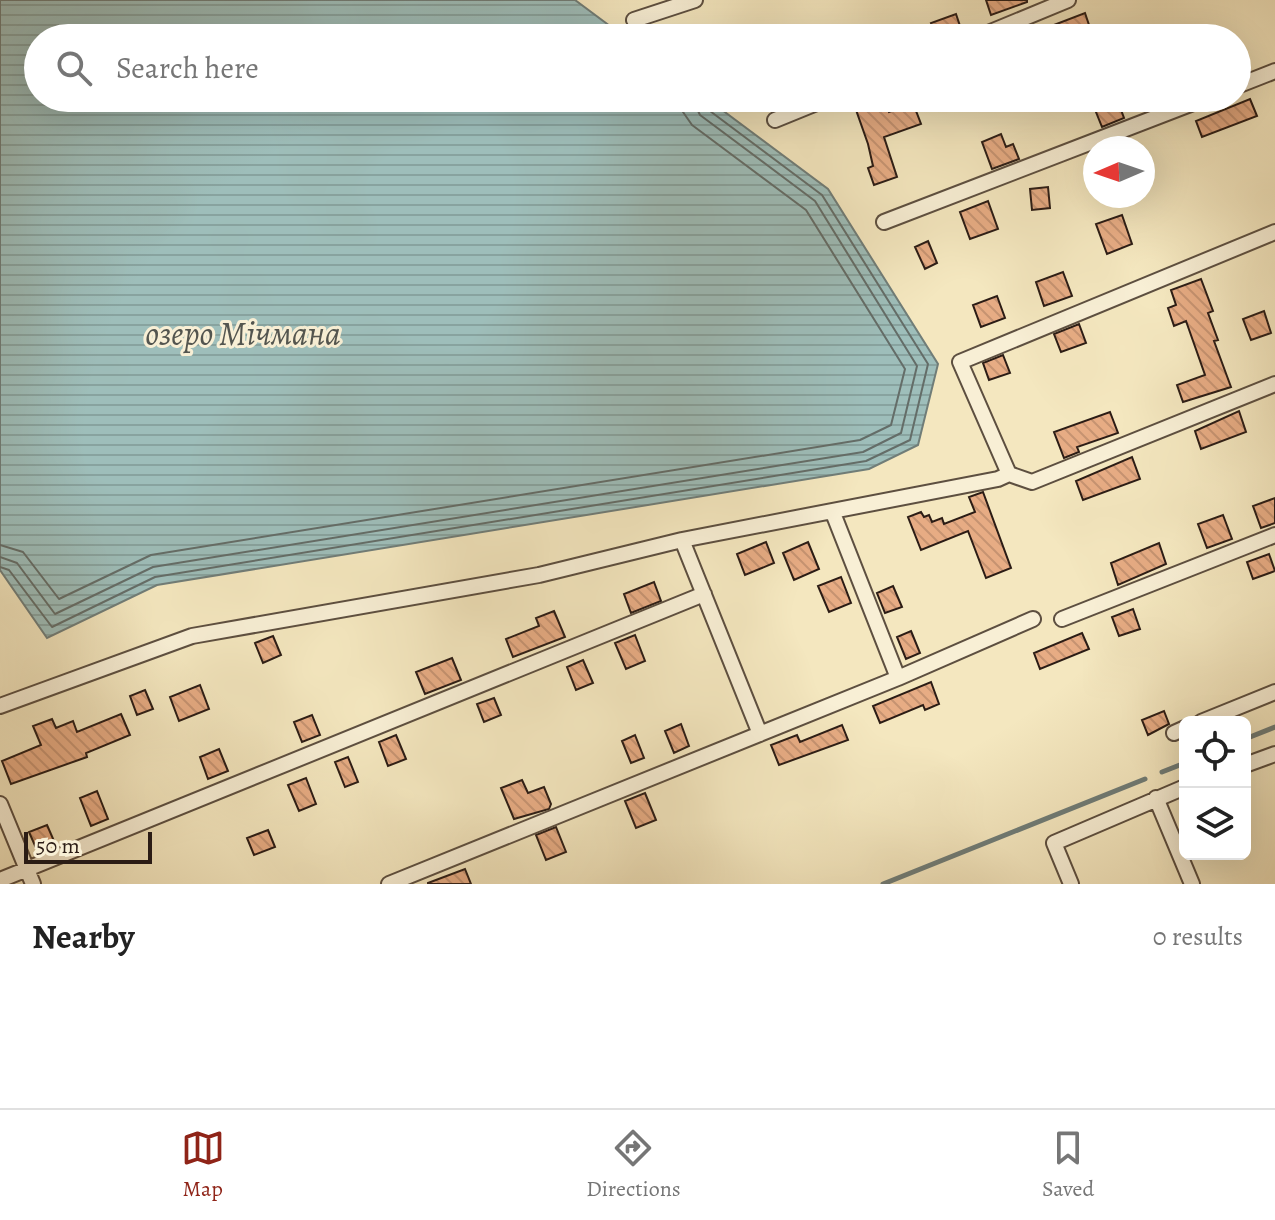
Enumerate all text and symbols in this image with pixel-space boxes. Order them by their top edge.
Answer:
search box [24,24,1251,112]
icon: search [52,46,96,90]
text: Search here [116,48,259,88]
north arrow [1083,136,1155,208]
water label: озеро Мічмана [145,310,341,357]
map controls [1179,716,1251,860]
button: locate [1179,716,1251,788]
button: layers [1179,788,1251,860]
scale bar [24,828,152,864]
text: 50 m [36,831,80,861]
text: Nearby [32,913,135,960]
text: 0 results [1153,919,1243,954]
tab: Map [181,1126,225,1204]
tab: Directions [586,1126,681,1204]
tab: Saved [1042,1126,1094,1204]

